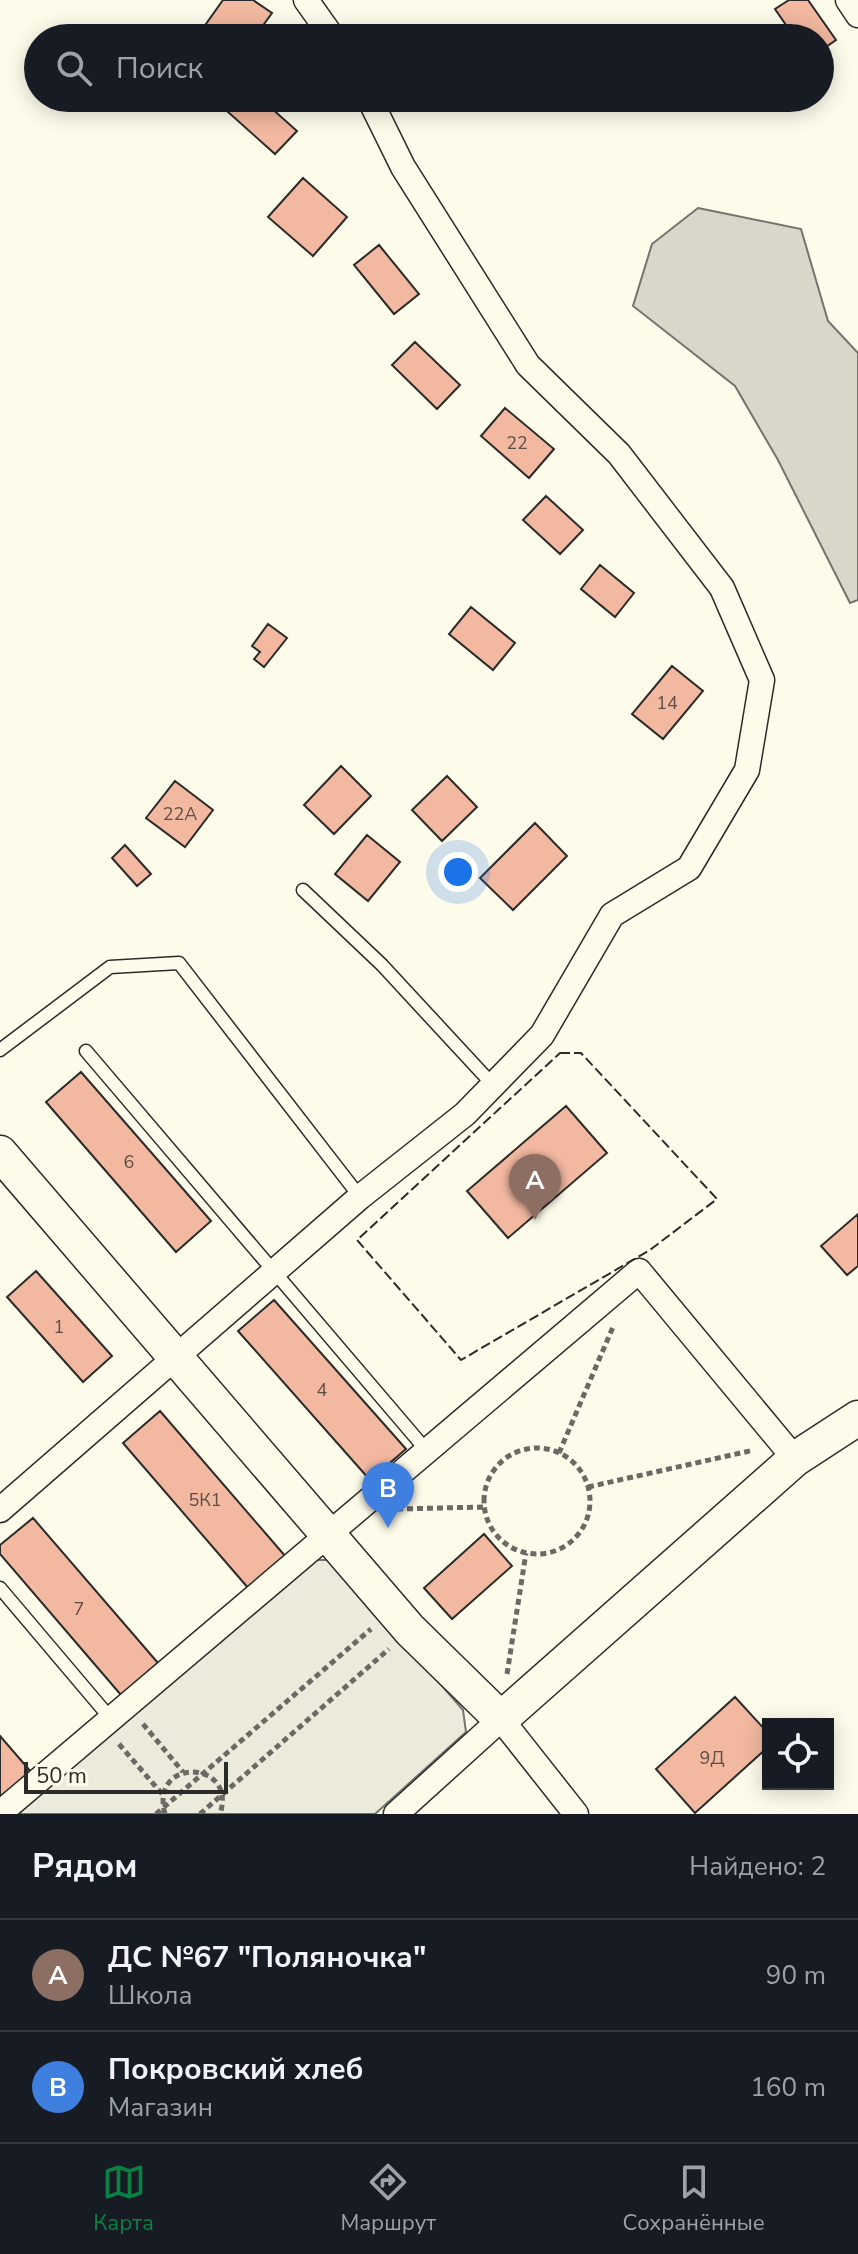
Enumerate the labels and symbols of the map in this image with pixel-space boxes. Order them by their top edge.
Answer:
house number: 22 [506,431,528,455]
house number: 14 [656,691,678,715]
house number: 22А [163,802,197,826]
your location [438,852,478,892]
house number: 6 [124,1150,134,1174]
pin: A [509,1154,561,1220]
house number: 1 [54,1315,64,1339]
house number: 4 [317,1378,328,1402]
pin: B [362,1462,414,1528]
house number: 5К1 [188,1488,222,1512]
house number: 7 [74,1597,84,1621]
house number: 9Д [700,1746,724,1770]
scale bar [24,1758,228,1794]

